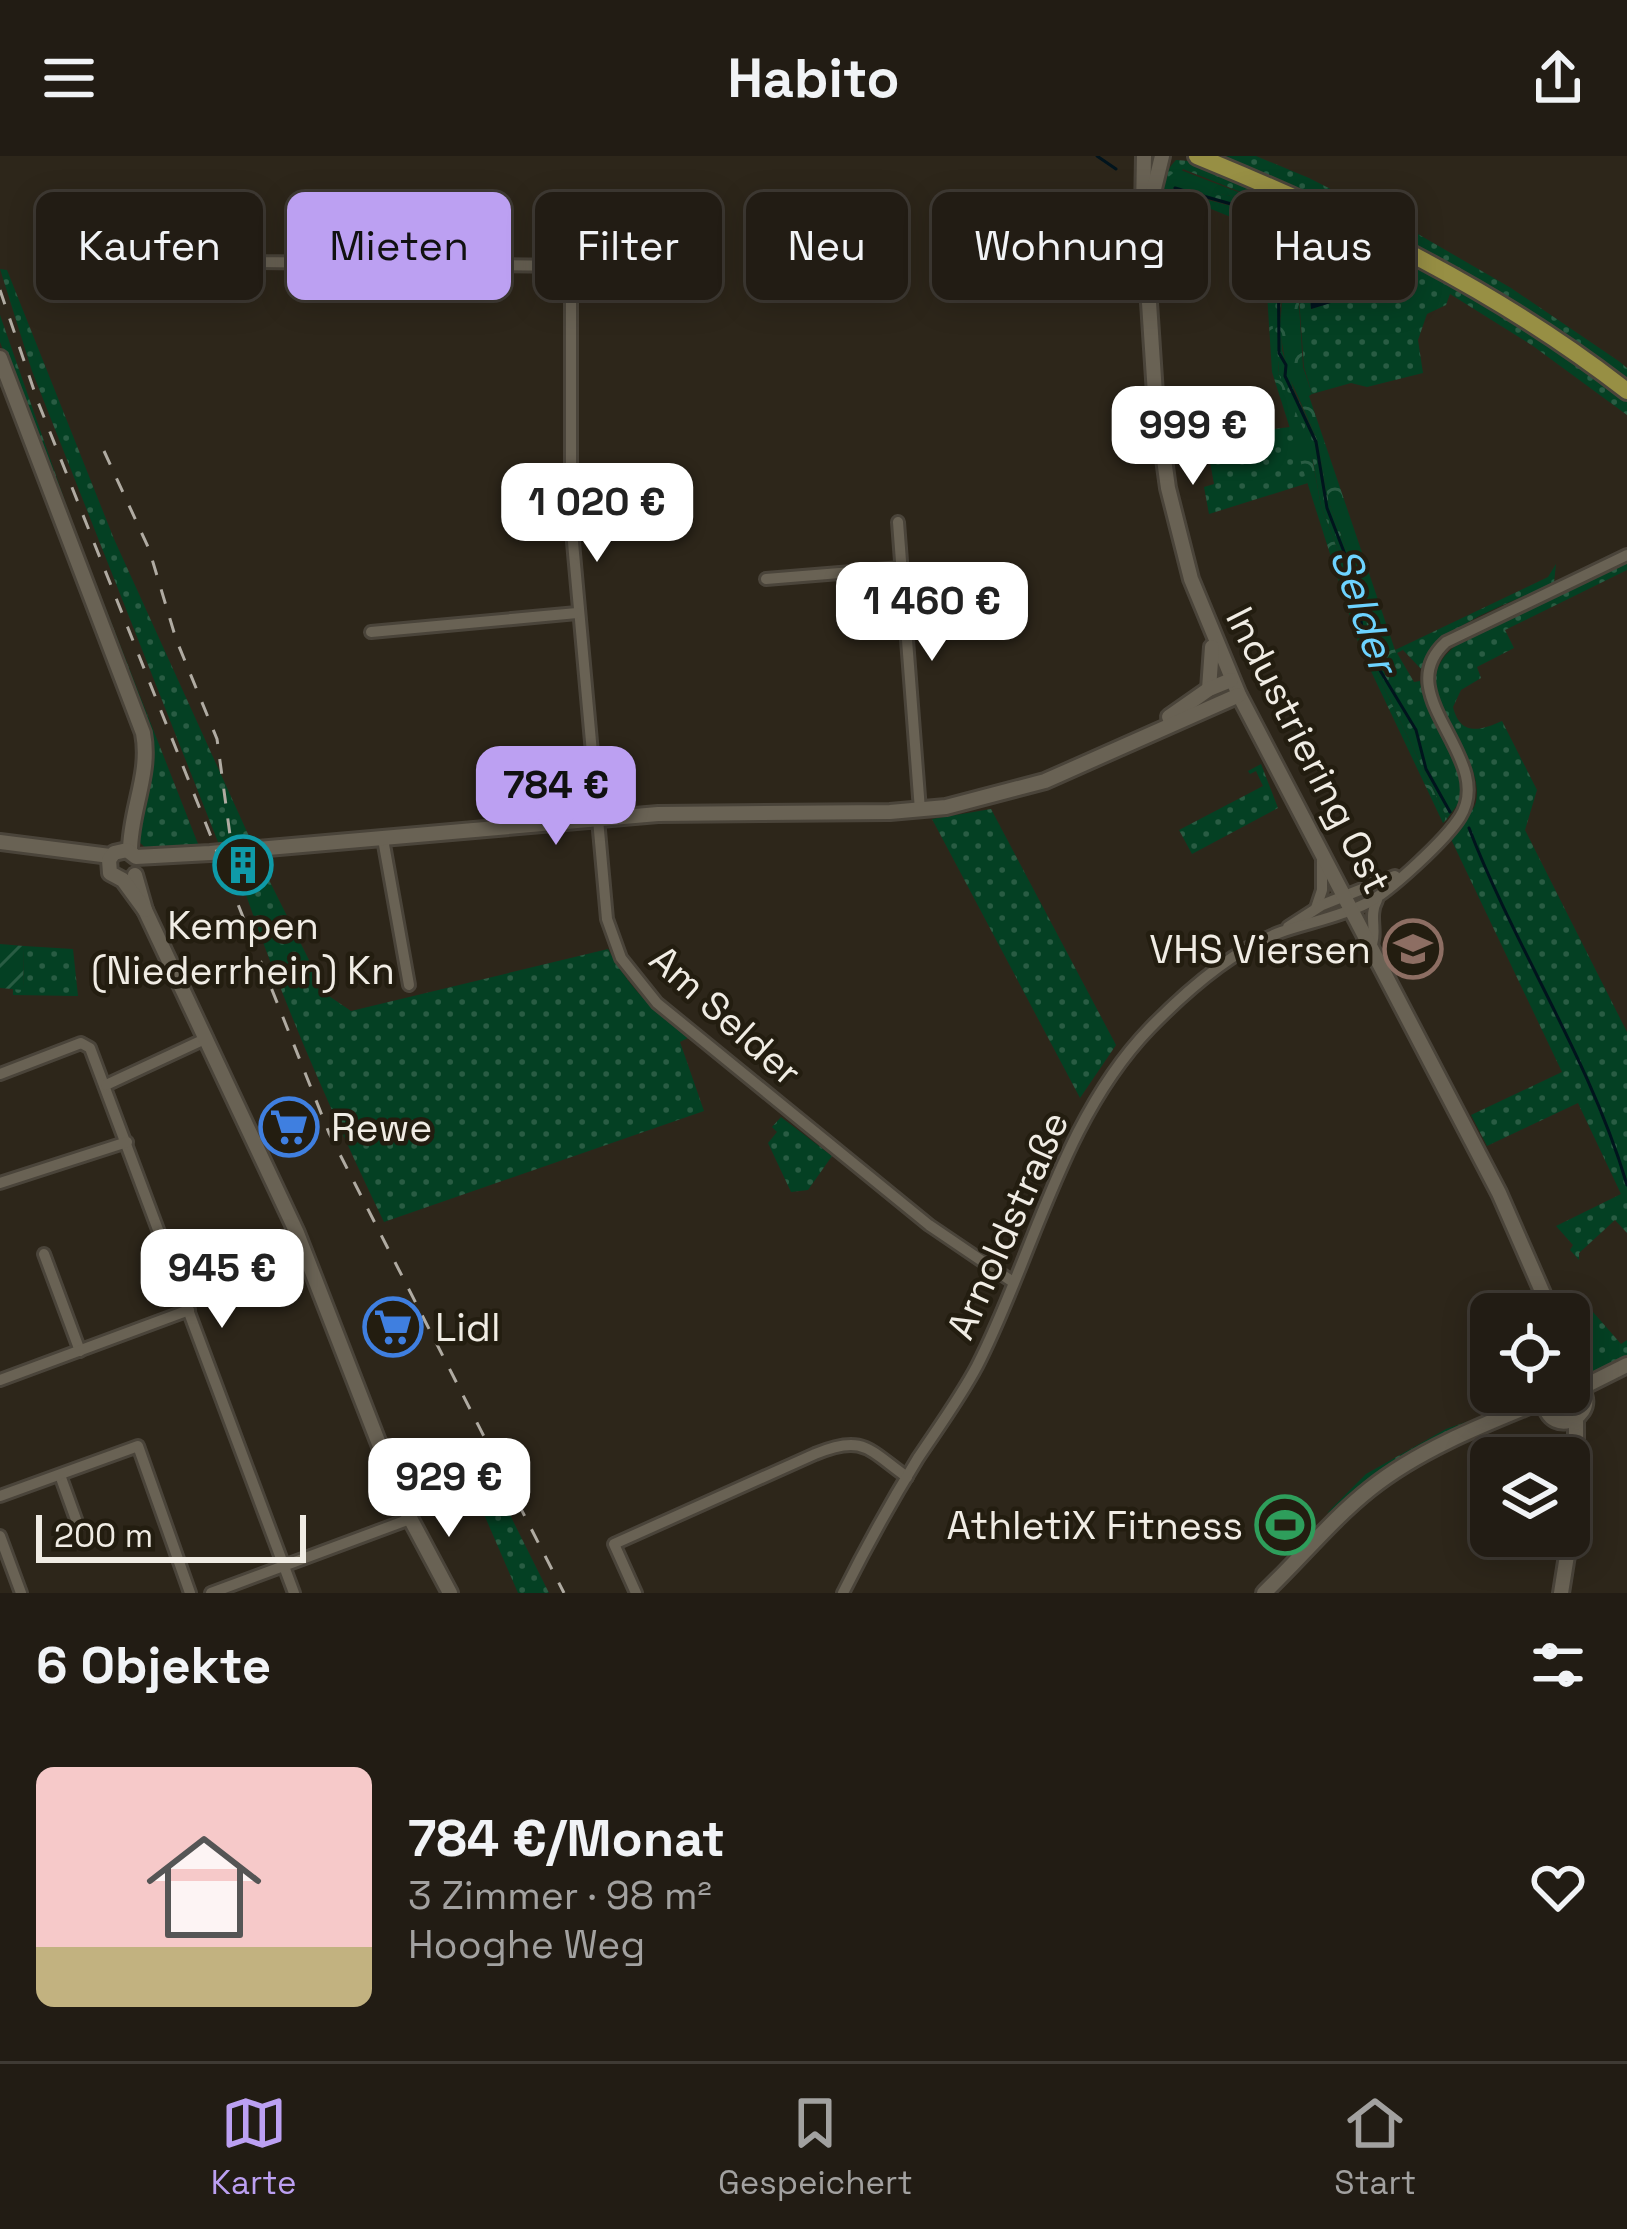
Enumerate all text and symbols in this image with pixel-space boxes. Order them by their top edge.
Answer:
text: Habito [727,44,900,113]
icon: menu [36,45,102,111]
icon: share [1525,45,1591,111]
chip: Kaufen [36,192,263,300]
chip: Mieten [287,192,511,300]
chip: Filter [535,192,722,300]
chip: Neu [746,192,908,300]
chip: Wohnung [932,192,1208,300]
chip: Haus [1232,192,1415,300]
pin: 999 € [1109,386,1277,488]
text: 999 € [1139,400,1247,449]
pin: 1 020 € [486,463,708,565]
text: 1 020 € [528,477,666,526]
water label: Selder [1319,541,1412,684]
pin: 1 460 € [821,562,1043,664]
text: 1 460 € [863,576,1001,625]
street label: Industriering Ost [1215,599,1402,902]
pin: 784 € [472,746,640,848]
text: 784 € [503,760,609,809]
building icon: Kempen (Niederrhein) Kn [212,834,274,896]
place label: Kempen (Niederrhein) Kn [91,901,395,995]
school or university icon: VHS Viersen [1382,918,1444,980]
place label: VHS Viersen [1149,925,1371,974]
street label: Am Selder [640,934,812,1096]
supermarket icon: Rewe [258,1096,320,1158]
place label: Rewe [331,1103,432,1152]
street label: Arnoldstraße [935,1104,1079,1347]
pin: 945 € [138,1229,306,1331]
text: 945 € [168,1243,276,1292]
map controls [1470,1293,1590,1557]
button: locate [1470,1293,1590,1413]
supermarket icon: Lidl [362,1296,424,1358]
place label: Lidl [435,1303,501,1352]
button: layers [1470,1437,1590,1557]
pin: 929 € [365,1438,533,1540]
text: 929 € [395,1452,503,1501]
sports icon: AthletiX Fitness [1254,1494,1316,1556]
place label: AthletiX Fitness [946,1501,1243,1550]
scale bar [36,1509,306,1562]
text: 200 m [54,1515,153,1557]
icon: filters [1525,1632,1591,1698]
text: 6 Objekte [36,1633,271,1698]
text: 784 €/Monat [408,1806,725,1871]
icon: home [132,1815,276,1959]
icon: heart [1525,1854,1591,1920]
text: 3 Zimmer · 98 m² [408,1871,712,1920]
text: Hooghe Weg [408,1920,645,1969]
tab: Karte [211,2090,296,2204]
tab: Gespeichert [718,2090,913,2204]
tab: Start [1334,2090,1416,2204]

